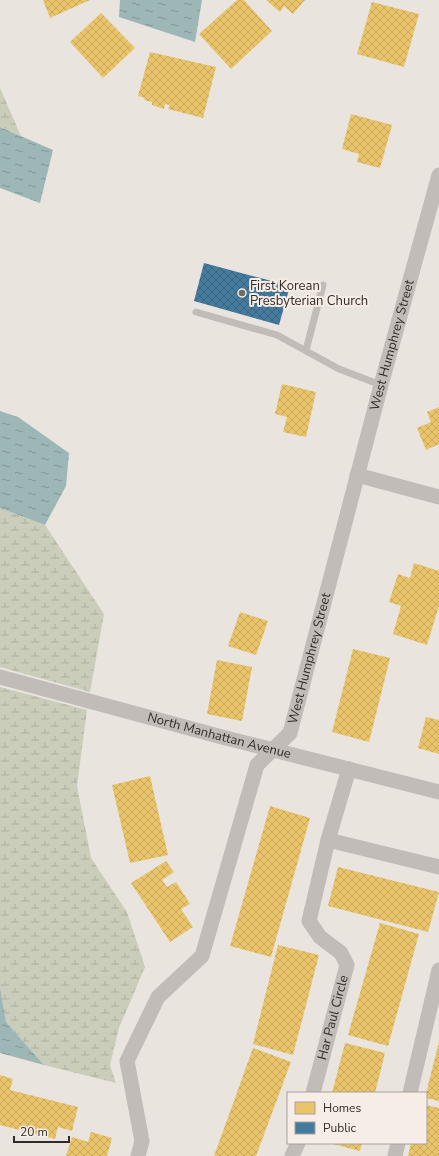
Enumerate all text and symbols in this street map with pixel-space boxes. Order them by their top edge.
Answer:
place label: First Korean Presbyterian Church [250,277,368,310]
street label: West Humphrey Street [366,277,419,412]
marker: First Korean Presbyterian Church [237,288,247,298]
street label: West Humphrey Street [284,590,335,726]
street label: North Manhattan Avenue [145,708,293,763]
street label: Har Paul Circle [313,973,353,1062]
legend [287,1092,427,1144]
text: Homes [323,1100,361,1116]
scale bar [14,1118,69,1144]
text: Public [323,1120,357,1136]
text: 20 m [20,1124,48,1140]

